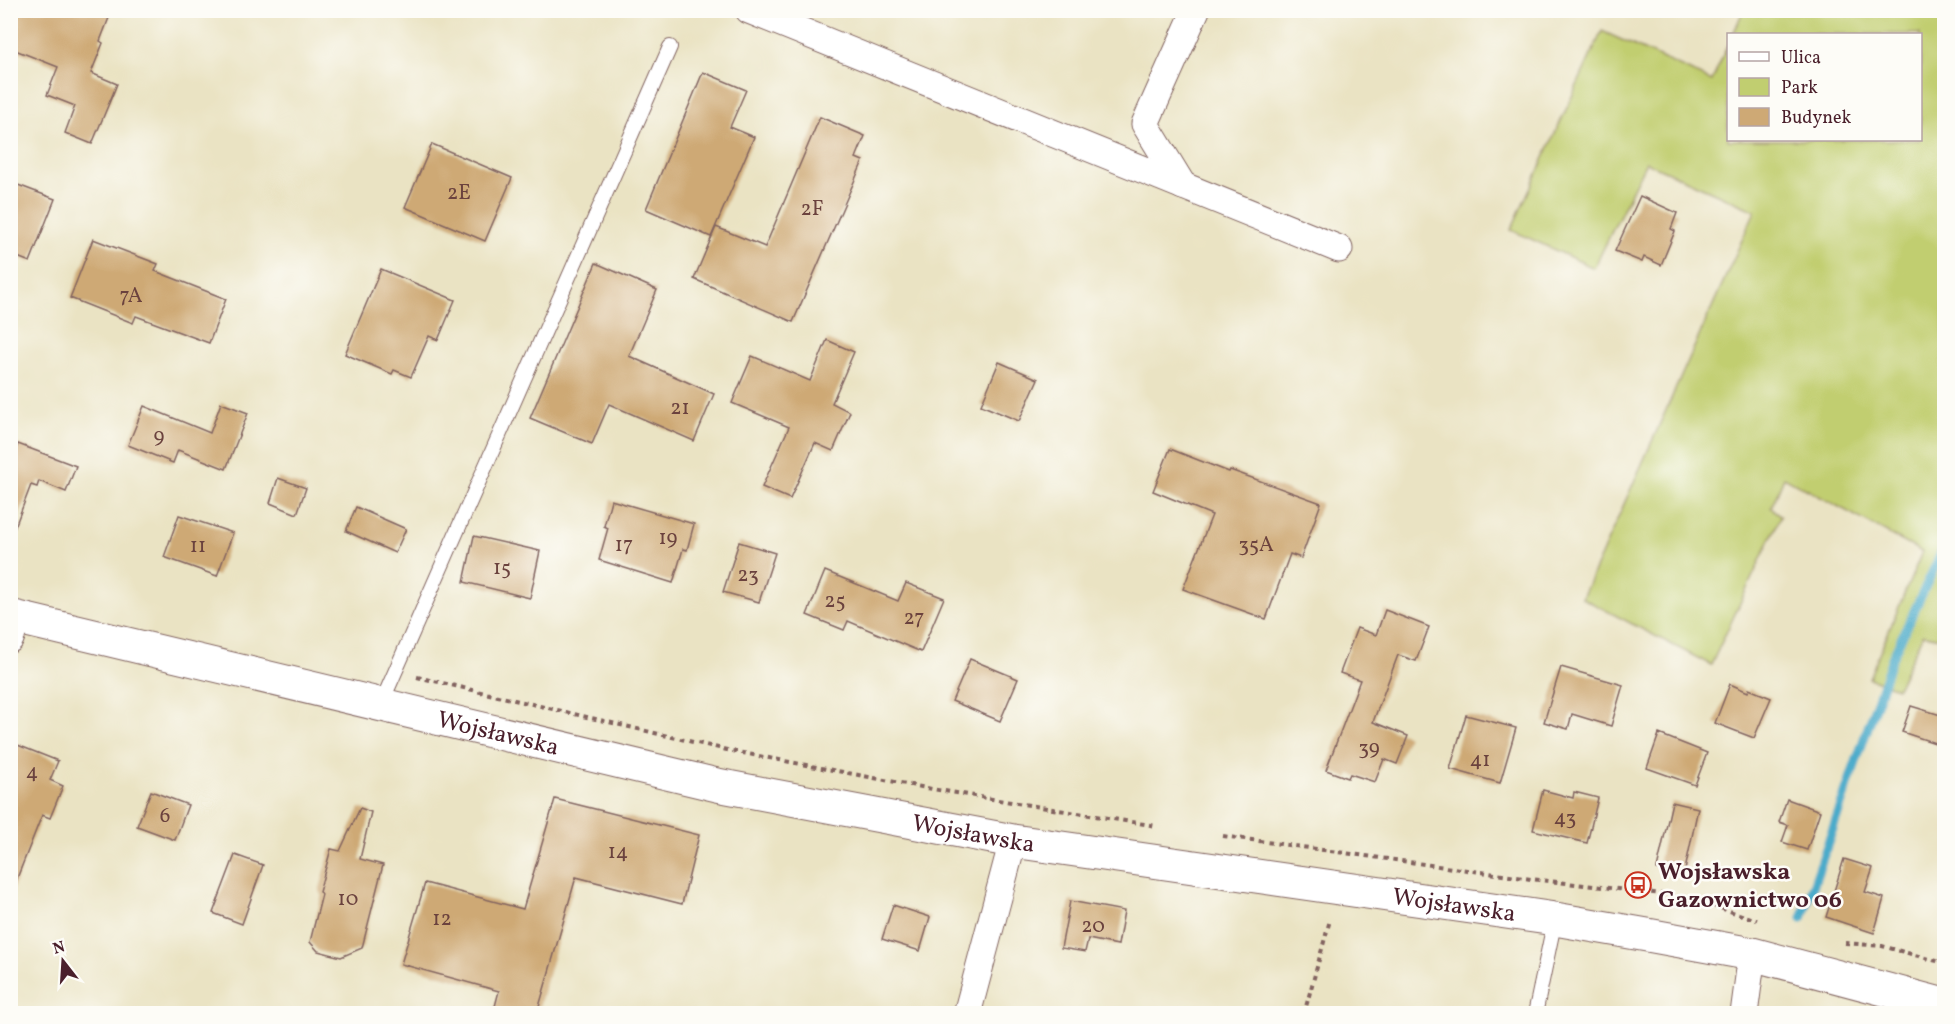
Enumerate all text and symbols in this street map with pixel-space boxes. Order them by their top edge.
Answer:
legend [1727,33,1922,141]
text: Ulica [1781,46,1821,71]
text: Park [1781,76,1818,101]
text: Budynek [1781,106,1852,131]
house number: 2E [447,179,471,208]
house number: 2F [800,195,824,224]
house number: 7A [120,282,143,311]
house number: 21 [670,394,690,423]
house number: 9 [154,422,165,451]
house number: 19 [658,524,678,553]
house number: 17 [615,531,633,560]
house number: 35A [1238,531,1274,560]
house number: 11 [190,532,206,561]
house number: 15 [493,554,511,583]
house number: 23 [737,561,759,590]
house number: 25 [824,587,846,616]
house number: 27 [904,604,924,633]
street label: Wojsławska [433,704,562,766]
house number: 39 [1358,734,1380,763]
house number: 41 [1470,746,1490,775]
house number: 4 [26,758,38,787]
house number: 6 [160,802,170,831]
house number: 43 [1554,804,1576,833]
street label: Wojsławska [909,807,1037,863]
house number: 14 [608,838,628,867]
place label: Wojsławska Gazownictwo 06 [1658,856,1842,918]
bus stop icon: Wojsławska Gazownictwo 06 [1623,870,1653,900]
street label: Wojsławska [1390,881,1518,932]
house number: 10 [338,885,358,914]
house number: 12 [432,905,452,934]
house number: 20 [1081,912,1105,941]
north arrow [33,931,93,991]
text: N [50,936,68,961]

